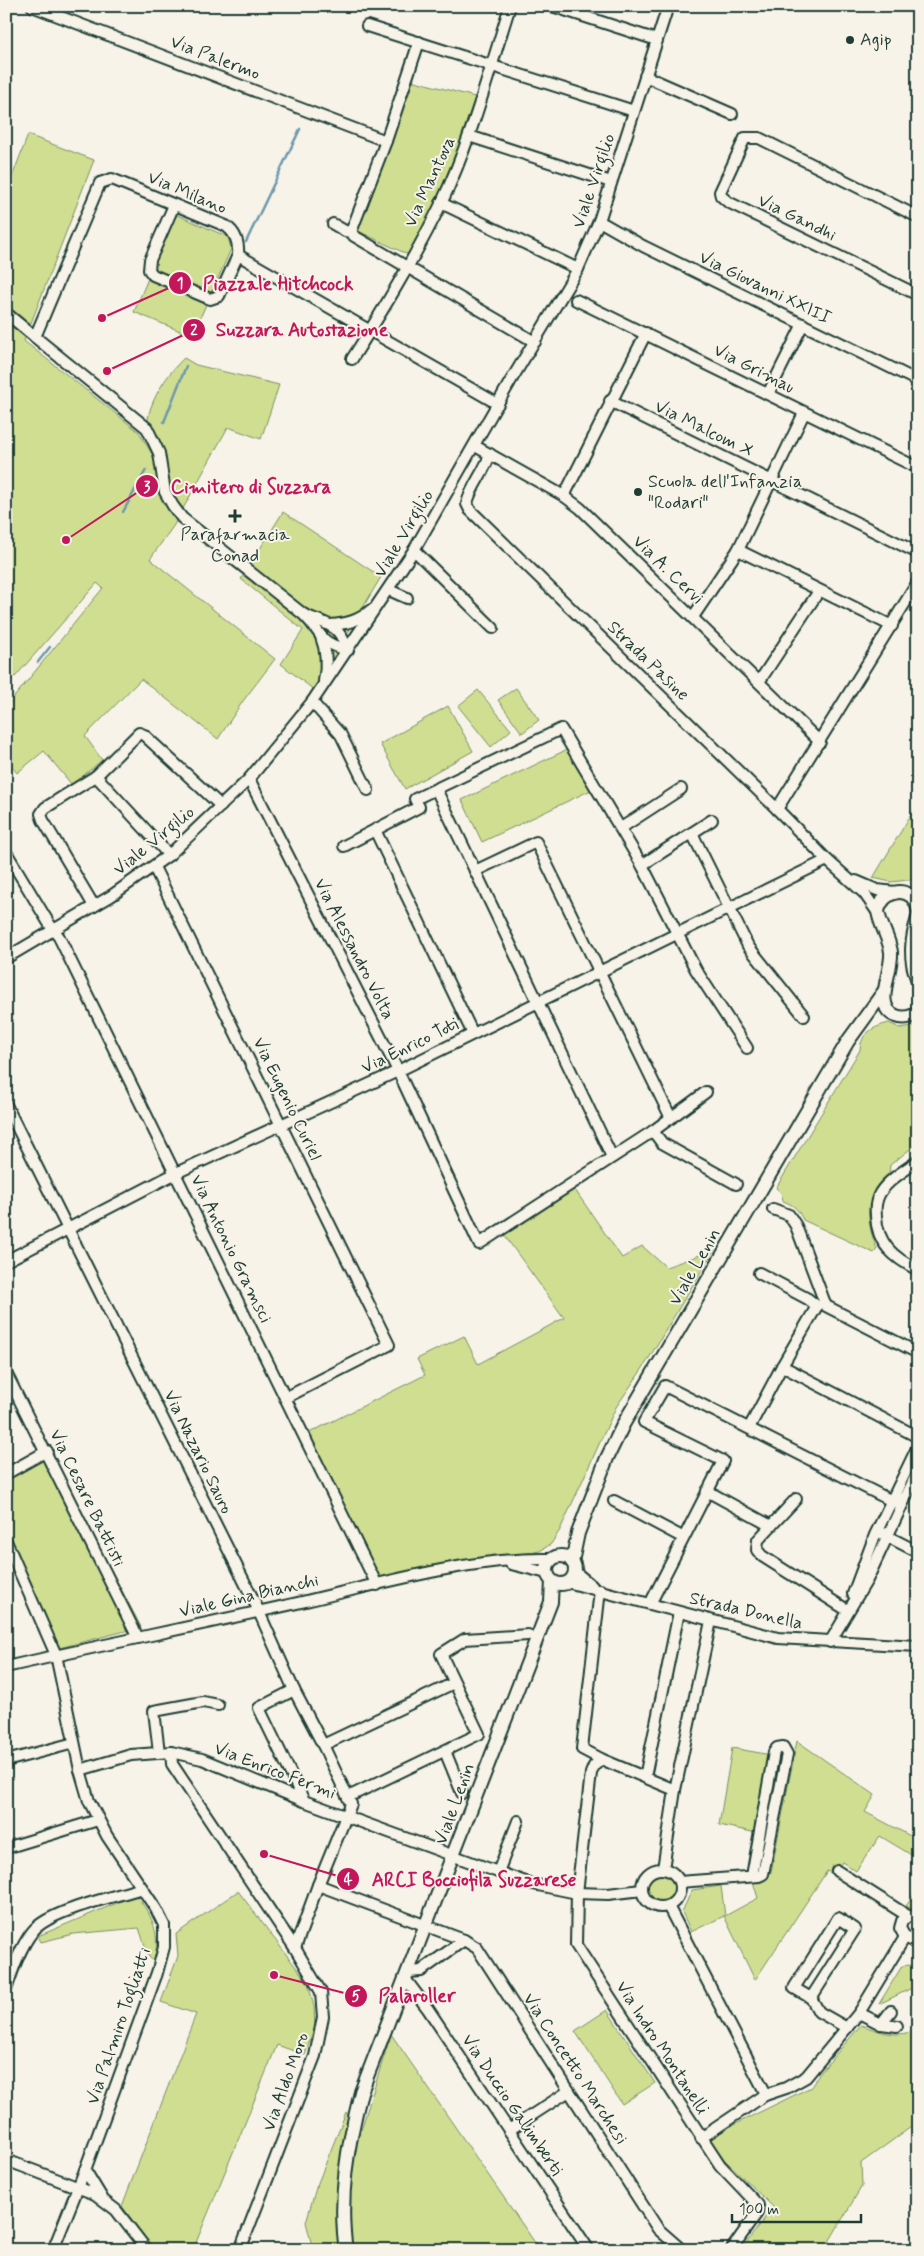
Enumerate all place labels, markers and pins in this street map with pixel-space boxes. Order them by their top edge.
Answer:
place label: Agip [860,28,892,52]
marker: Agip [844,34,856,46]
callout: Piazzale Hitchcock [168,266,363,300]
callout: Suzzara Autostazione [181,313,398,347]
callout: Cimitero di Suzzara [135,469,343,503]
place label: Scuola dell'Infanzia "Rodari" [648,470,802,515]
marker: Scuola dell'Infanzia "Rodari" [632,486,644,498]
marker: Parafarmacia Conad [229,510,241,522]
place label: Parafarmacia Conad [181,523,290,568]
callout: ARCI Bocciofila Suzzarese [335,1862,588,1896]
callout: Palaroller [344,1979,466,2013]

